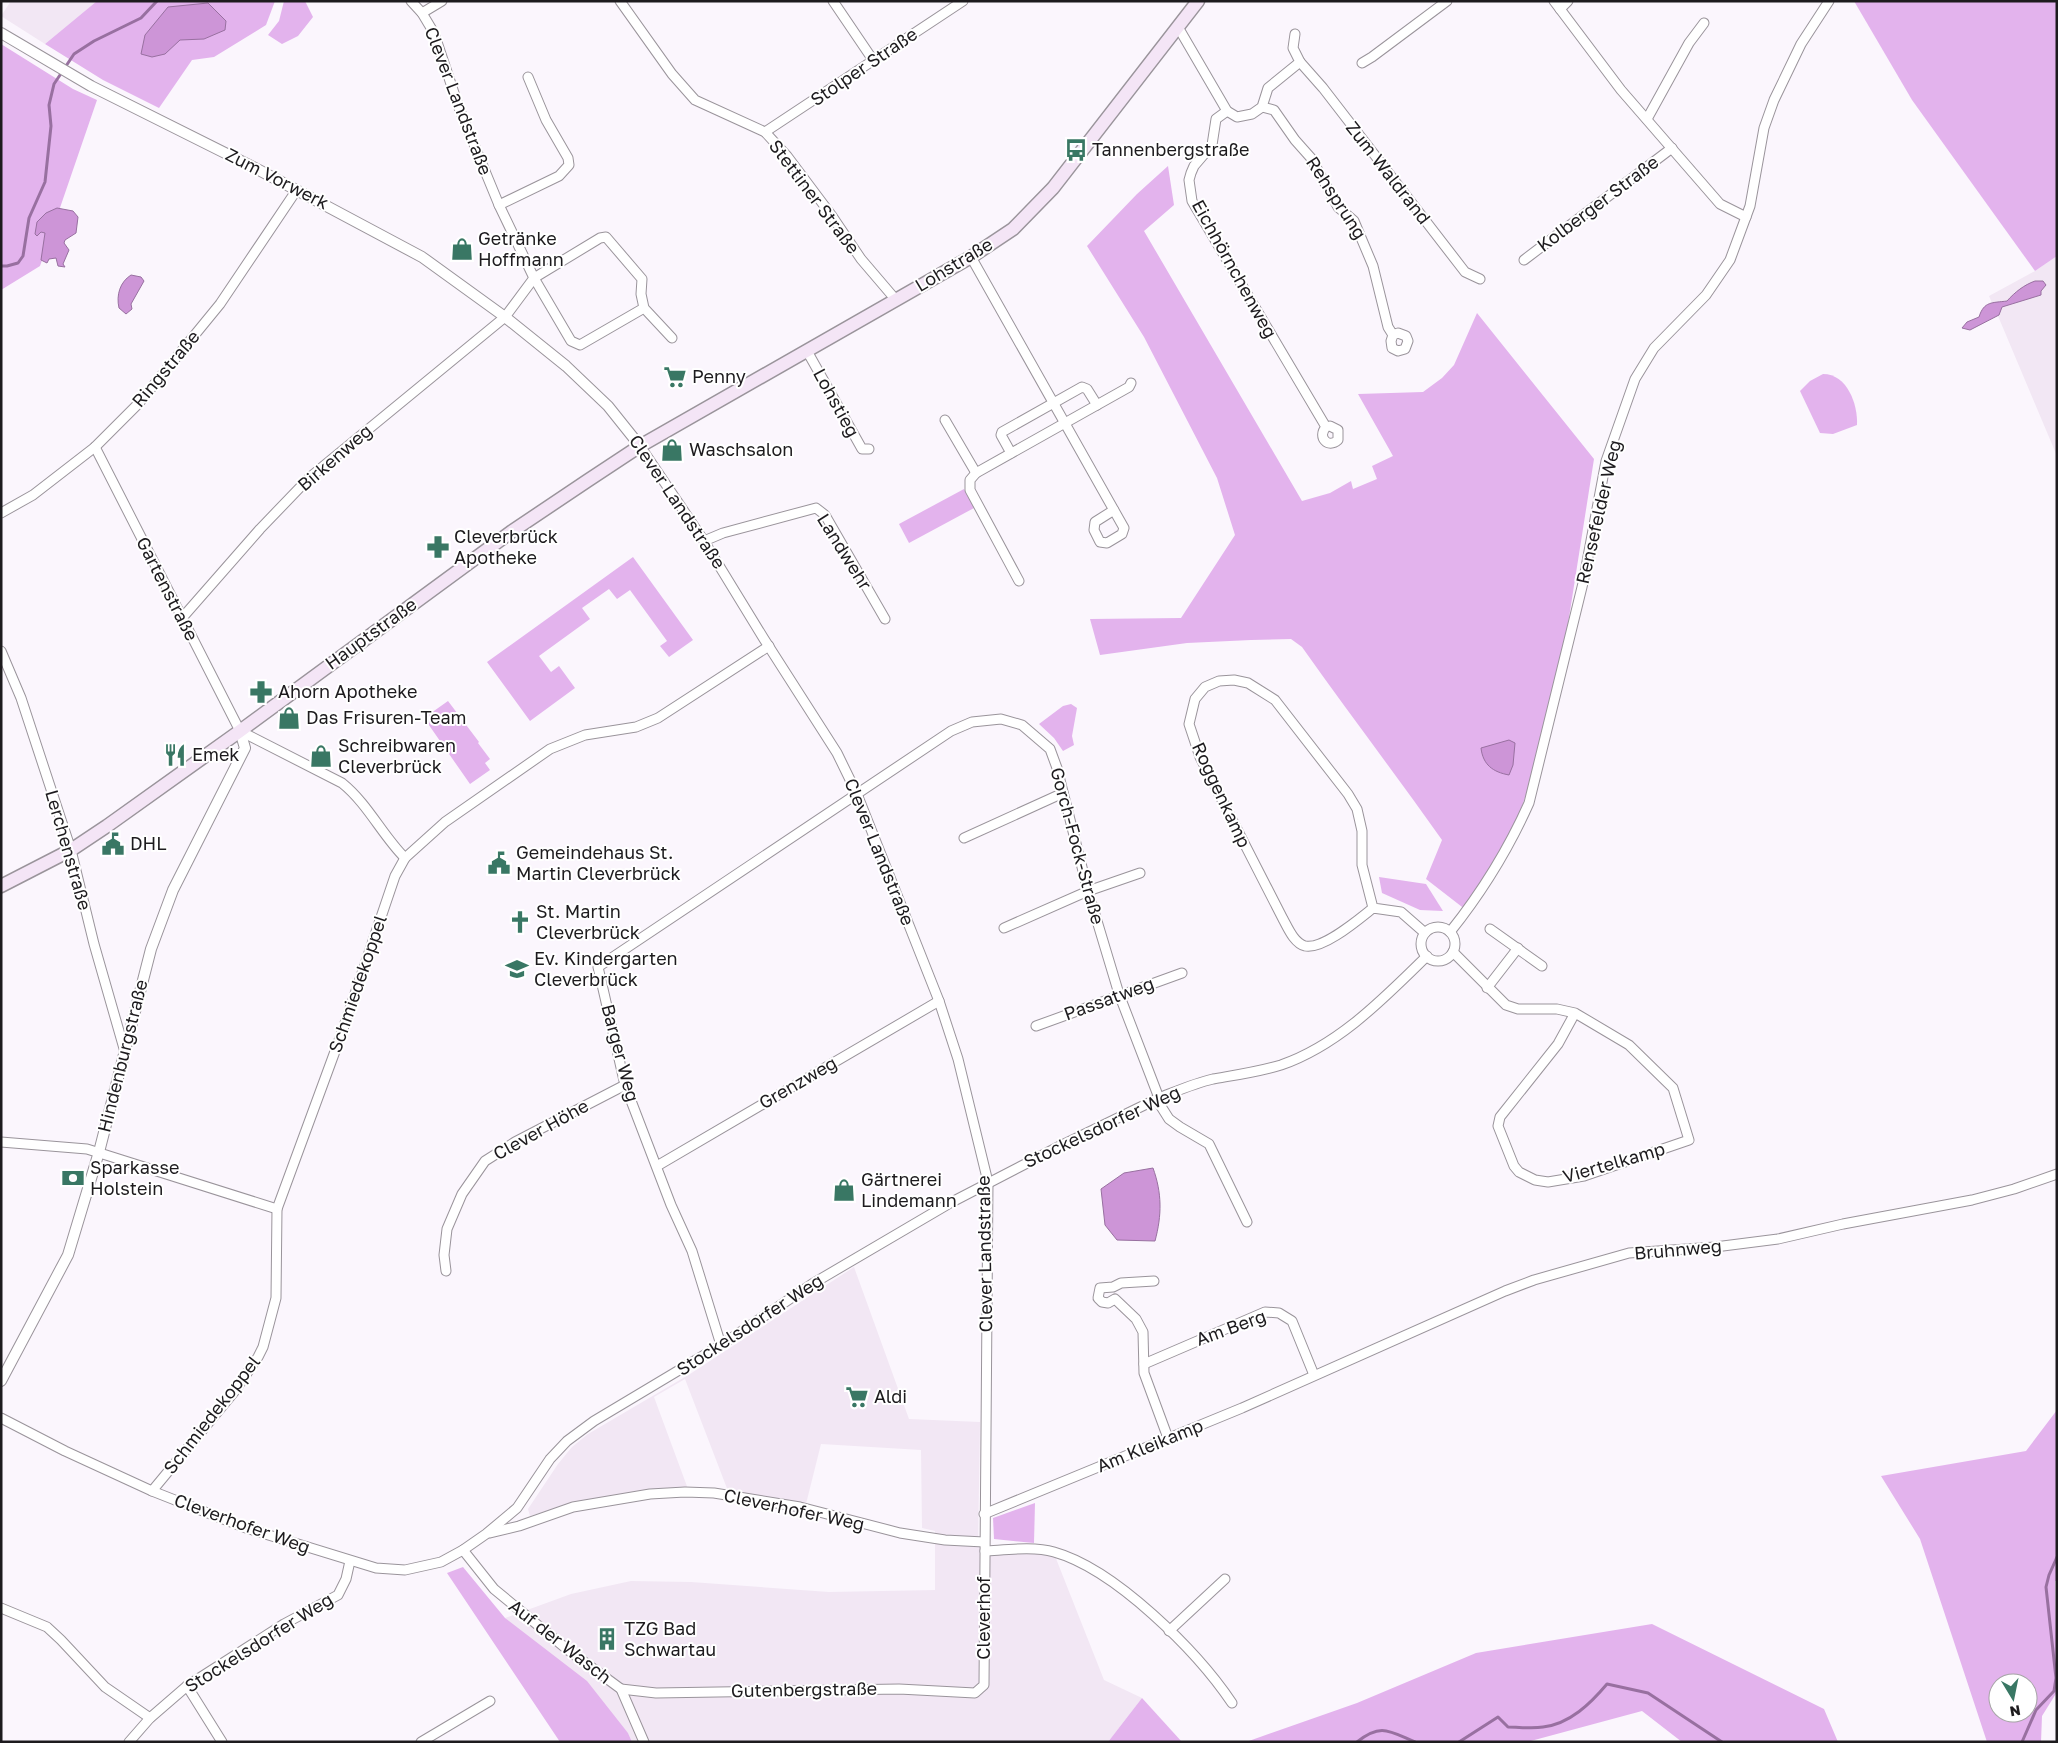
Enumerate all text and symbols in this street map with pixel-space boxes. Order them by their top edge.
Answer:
street label: Stolper Straße [806,22,921,110]
street label: Clever Landstraße [421,23,497,178]
street label: Zum Waldrand [1342,117,1436,228]
street label: Stettiner Straße [765,135,865,258]
bus stop icon: Tannenbergstraße [1063,137,1089,163]
place label: Tannenbergstraße [1092,138,1249,160]
street label: Zum Vorwerk [222,143,333,214]
street label: Kolberger Straße [1532,150,1662,256]
street label: Rehsprung [1302,152,1372,243]
street label: Eichhörnchenweg [1188,196,1282,342]
place label: Getränke Hoffmann [478,227,564,270]
street label: Lohstraße [911,232,996,296]
shop icon: Getränke Hoffmann [449,236,475,262]
street label: Ringstraße [127,325,204,411]
supermarket icon: Penny [662,364,688,390]
street label: Lohstieg [809,364,865,441]
place label: Penny [692,365,746,387]
street label: Birkenweg [293,419,376,495]
street label: Clever Landstraße [625,430,731,573]
shop icon: Waschsalon [659,437,685,463]
place label: Waschsalon [689,438,793,460]
street label: Rensefelder Weg [1571,438,1625,586]
street label: Landwehr [813,509,877,594]
place label: Cleverbrück Apotheke [454,525,558,568]
street label: Gartenstraße [132,533,203,644]
pharmacy icon: Cleverbrück Apotheke [425,534,451,560]
street label: Hauptstraße [320,593,420,674]
pharmacy icon: Ahorn Apotheke [248,679,274,705]
place label: Ahorn Apotheke [278,680,417,702]
shop icon: Das Frisuren-Team [276,705,302,731]
place label: Das Frisuren-Team [306,706,467,728]
place label: Schreibwaren Cleverbrück [338,734,456,777]
street label: Roggenkamp [1188,738,1256,851]
restaurant icon: Emek [162,742,188,768]
place label: Emek [192,743,240,765]
shop icon: Schreibwaren Cleverbrück [308,743,334,769]
street label: Gorch-Fock-Straße [1046,765,1110,927]
street label: Clever Landstraße [840,775,920,929]
street label: Lerchenstraße [41,787,97,913]
public building icon: DHL [100,831,126,857]
place label: DHL [130,832,167,854]
place label: Gemeindehaus St. Martin Cleverbrück [516,841,681,884]
public building icon: Gemeindehaus St. Martin Cleverbrück [486,850,512,876]
place label: St. Martin Cleverbrück [536,900,640,943]
church icon: St. Martin Cleverbrück [507,909,533,935]
street label: Schmiedekoppel [323,912,391,1055]
place label: Ev. Kindergarten Cleverbrück [534,947,678,990]
school or university icon: Ev. Kindergarten Cleverbrück [504,956,530,982]
street label: Passatweg [1061,972,1157,1024]
street label: Hindenburgstraße [92,977,152,1134]
street label: Barger Weg [597,1002,645,1104]
street label: Grenzweg [755,1051,840,1113]
street label: Stockelsdorfer Weg [1020,1080,1183,1172]
street label: Clever Höhe [489,1094,592,1164]
street label: Viertelkamp [1560,1137,1667,1187]
place label: Sparkasse Holstein [90,1156,179,1199]
bank icon: Sparkasse Holstein [60,1165,86,1191]
place label: Gärtnerei Lindemann [861,1168,957,1211]
street label: Clever Landstraße [972,1175,996,1333]
shop icon: Gärtnerei Lindemann [831,1177,857,1203]
street label: Bruhnweg [1633,1234,1723,1264]
street label: Stockelsdorfer Weg [672,1269,827,1380]
street label: Am Berg [1193,1304,1269,1350]
street label: Schmiedekoppel [158,1351,264,1478]
supermarket icon: Aldi [844,1384,870,1410]
place label: Aldi [874,1385,907,1407]
street label: Am Kleikamp [1093,1414,1206,1476]
street label: Cleverhofer Weg [722,1483,867,1535]
street label: Cleverhofer Weg [171,1488,313,1558]
street label: Cleverhof [972,1576,994,1660]
street label: Stockelsdorfer Weg [180,1588,336,1697]
street label: Auf der Wasch [505,1594,616,1688]
place label: TZG Bad Schwartau [624,1617,716,1660]
building icon: TZG Bad Schwartau [594,1626,620,1652]
north arrow [1988,1673,2038,1723]
street label: Gutenbergstraße [731,1677,877,1701]
text: N [2009,1702,2022,1721]

